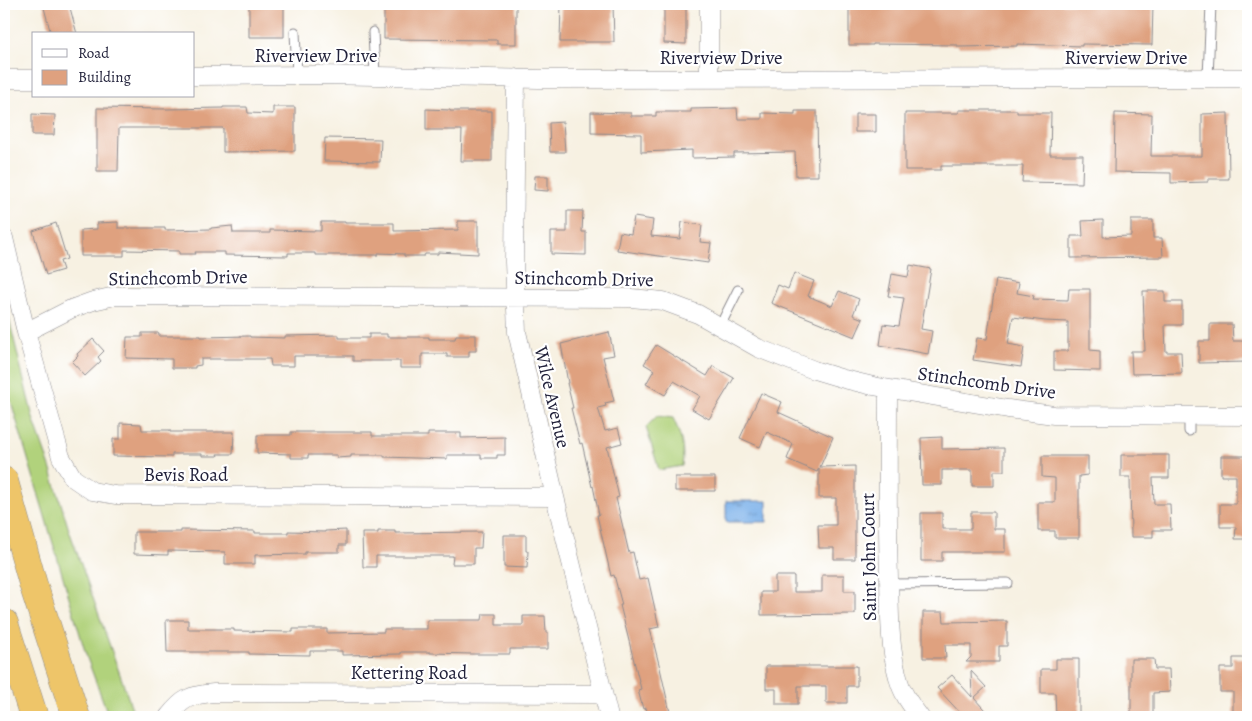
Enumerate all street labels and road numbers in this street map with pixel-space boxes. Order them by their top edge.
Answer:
street label: Riverview Drive [254,43,378,69]
street label: Riverview Drive [659,45,783,71]
street label: Riverview Drive [1064,45,1188,71]
street label: Stinchcomb Drive [108,264,248,292]
street label: Stinchcomb Drive [514,265,654,293]
street label: Wilce Avenue [527,343,576,451]
street label: Stinchcomb Drive [916,360,1058,406]
street label: Bevis Road [144,462,229,488]
street label: Saint John Court [855,493,883,621]
street label: Kettering Road [351,660,468,686]

